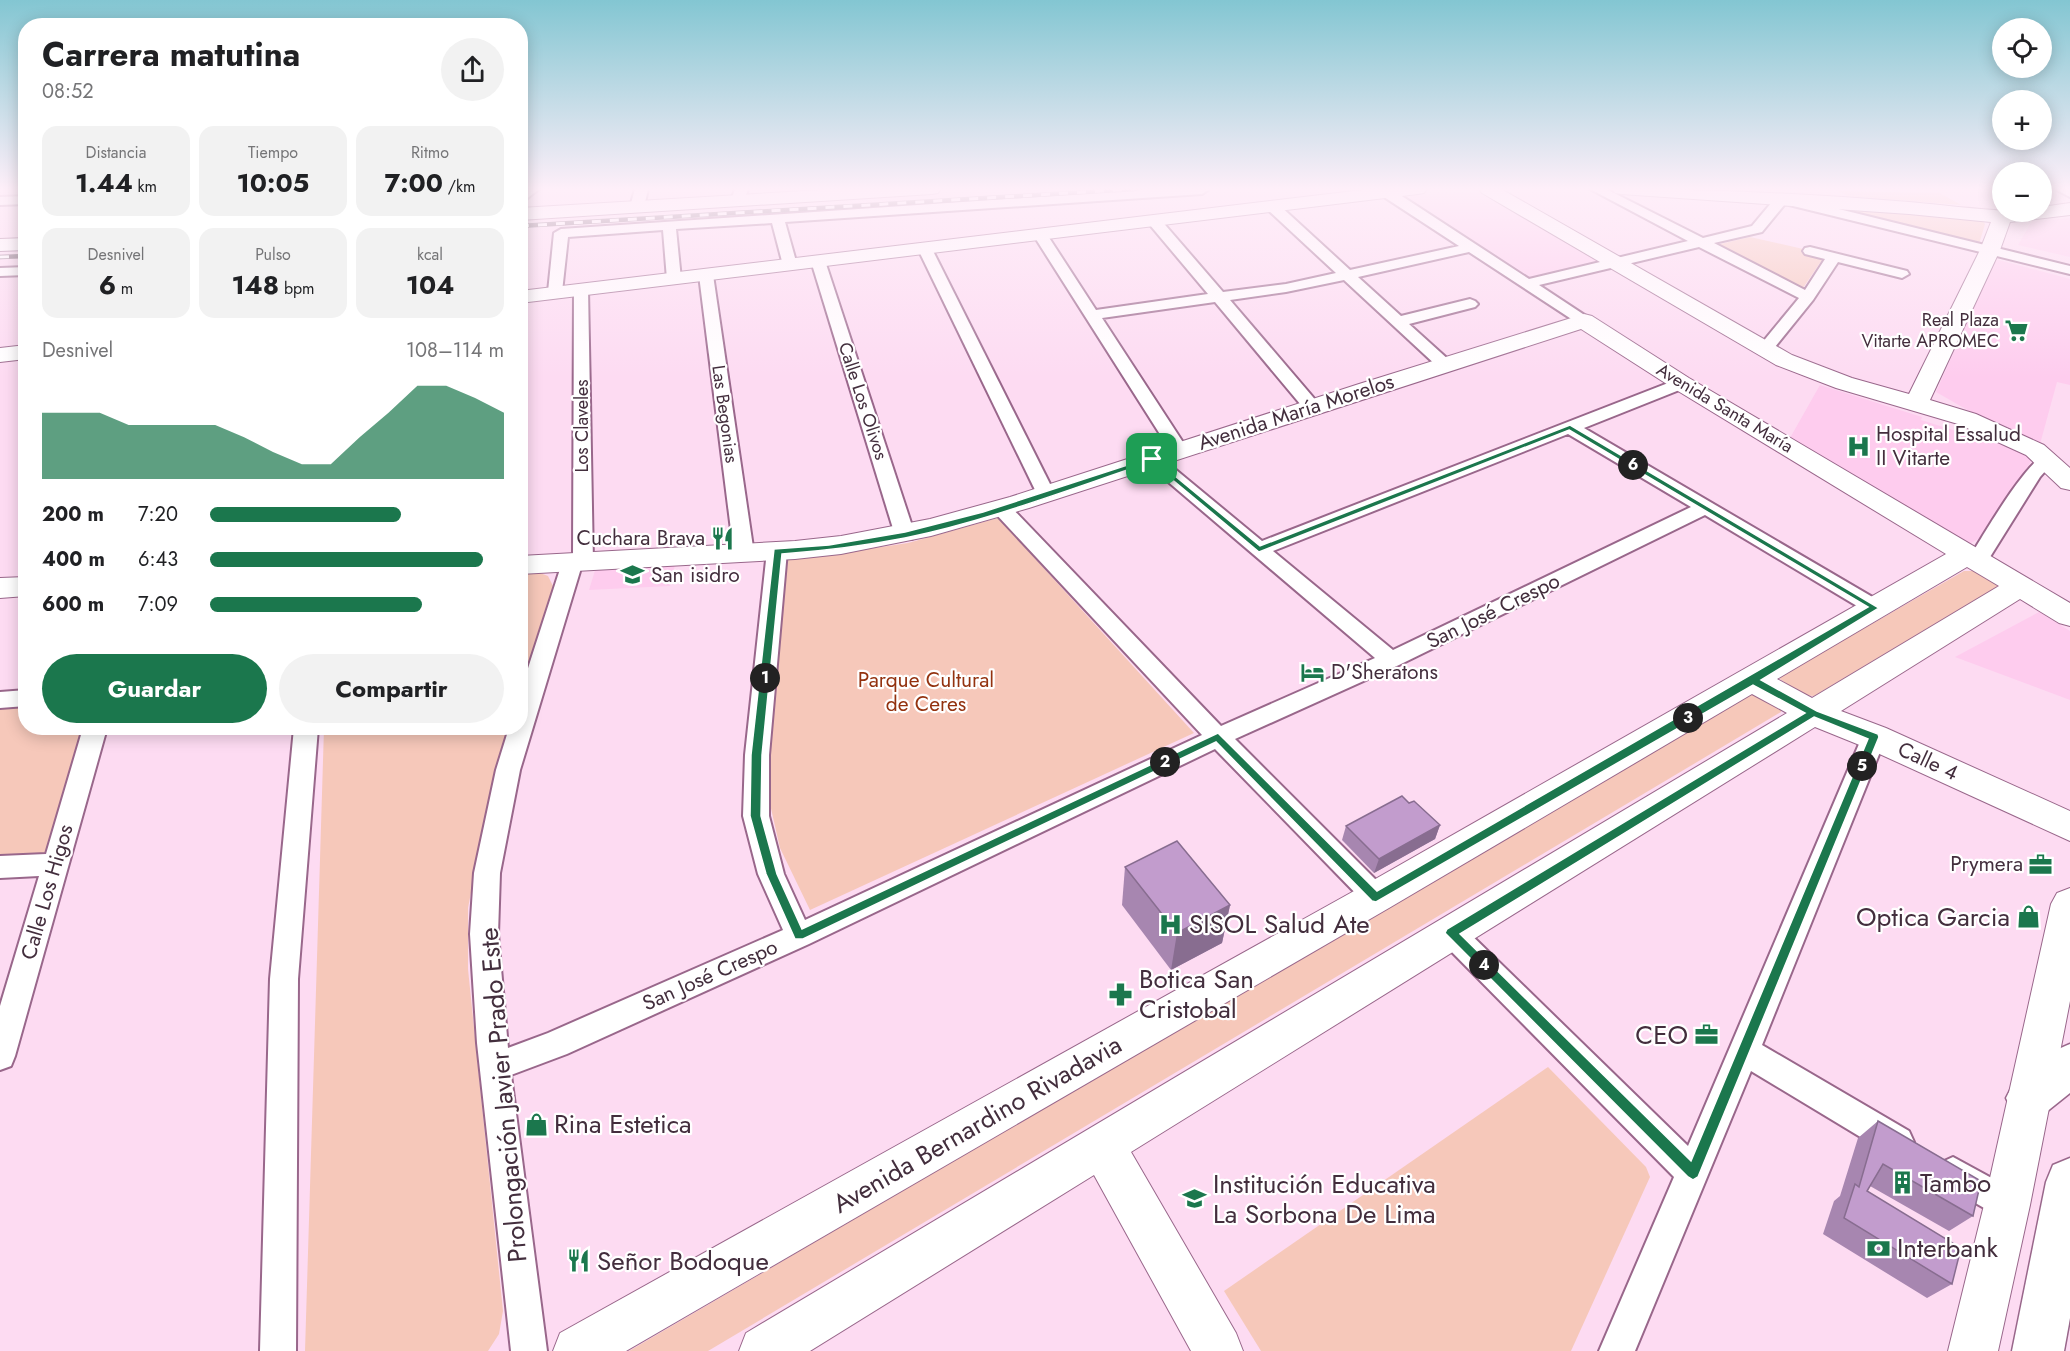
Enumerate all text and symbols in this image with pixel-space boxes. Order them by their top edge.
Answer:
map controls [1992,18,2052,222]
button: locate [1992,18,2052,78]
text: Carrera matutina [42,31,300,78]
button: share [441,38,504,101]
text: 08:52 [42,77,94,106]
button: + [1992,90,2052,150]
text: Distancia [86,141,146,164]
text: Tiempo [248,141,298,164]
text: Ritmo [411,141,449,164]
button: − [1992,162,2052,222]
text: 1.44 [75,164,133,202]
text: 10:05 [237,164,309,202]
text: 7:00 [384,164,443,202]
text: km [133,175,157,198]
text: /km [443,175,476,198]
text: Desnivel [88,243,144,266]
text: Pulso [255,243,291,266]
text: kcal [417,243,443,266]
text: 6 [99,266,116,304]
text: 148 [231,266,279,304]
text: 104 [406,266,454,304]
text: m [116,277,133,300]
text: bpm [279,277,315,300]
place label: Real Plaza Vitarte APROMEC [1861,307,1999,354]
supermarket icon: Real Plaza Vitarte APROMEC [2004,317,2030,343]
text: Desnivel [42,336,113,365]
text: 108–114 m [406,336,504,365]
street label: Calle Los Olivos [832,339,894,463]
street label: Avenida Santa María [1652,357,1798,459]
street label: Las Begonias [705,363,745,465]
street label: Avenida María Morelos [1194,366,1398,458]
street label: Los Claveles [569,379,595,473]
place label: Hospital Essalud II Vitarte [1876,419,2021,473]
pin [1126,433,1177,484]
hospital icon: Hospital Essalud II Vitarte [1845,433,1871,459]
icon: arrive [1135,442,1168,475]
pin: 6 [1618,450,1648,480]
text: 6 [1628,453,1638,476]
text: 200 m [42,500,104,529]
text: 7:20 [138,500,178,529]
place label: Cuchara Brava [577,523,705,553]
restaurant icon: Cuchara Brava [710,525,736,551]
text: 400 m [42,545,105,574]
text: 6:43 [138,545,178,574]
place label: San isidro [651,560,740,590]
school or university icon: San isidro [620,562,646,588]
street label: San José Crespo [1421,566,1565,656]
text: 600 m [42,590,104,619]
text: 7:09 [138,590,178,619]
button: Guardar [42,654,267,723]
button: Compartir [279,654,504,723]
place label: D'Sheratons [1331,657,1438,687]
hotel icon: D'Sheratons [1300,659,1326,685]
pin: 1 [750,663,780,693]
park label: Parque Cultural de Ceres [858,665,994,719]
text: 1 [761,666,769,689]
pin: 3 [1673,703,1703,733]
text: 3 [1683,706,1693,729]
street label: Calle 4 [1893,734,1963,788]
pin: 2 [1150,747,1180,777]
text: 2 [1160,750,1170,773]
pin: 5 [1847,751,1877,781]
text: 5 [1857,754,1867,777]
street label: Calle Los Higos [13,821,81,963]
place label: Prymera [1950,849,2023,879]
office icon: Prymera [2028,851,2054,877]
place label: Optica Garcia [1856,898,2010,936]
shop icon: Optica Garcia [2015,904,2041,930]
place label: SISOL Salud Ate [1189,905,1370,943]
hospital icon: SISOL Salud Ate [1158,911,1184,937]
street label: Prolongación Javier Prado Este [469,926,537,1264]
street label: San José Crespo [638,932,782,1018]
pin: 4 [1469,950,1499,980]
text: 4 [1478,953,1490,976]
place label: Botica San Cristobal [1139,960,1254,1028]
pharmacy icon: Botica San Cristobal [1108,981,1134,1007]
place label: CEO [1635,1016,1688,1054]
office icon: CEO [1693,1022,1719,1048]
street label: Avenida Bernardino Rivadavia [825,1026,1129,1222]
place label: Rina Estetica [554,1105,692,1143]
shop icon: Rina Estetica [523,1111,549,1137]
place label: Tambo [1920,1164,1991,1202]
place label: Institución Educativa La Sorbona De Lima [1213,1165,1436,1233]
building icon: Tambo [1889,1170,1915,1196]
school or university icon: Institución Educativa La Sorbona De Lima [1182,1186,1208,1212]
place label: Interbank [1897,1229,1999,1267]
bank icon: Interbank [1866,1235,1892,1261]
place label: Señor Bodoque [597,1242,769,1280]
restaurant icon: Señor Bodoque [566,1248,592,1274]

